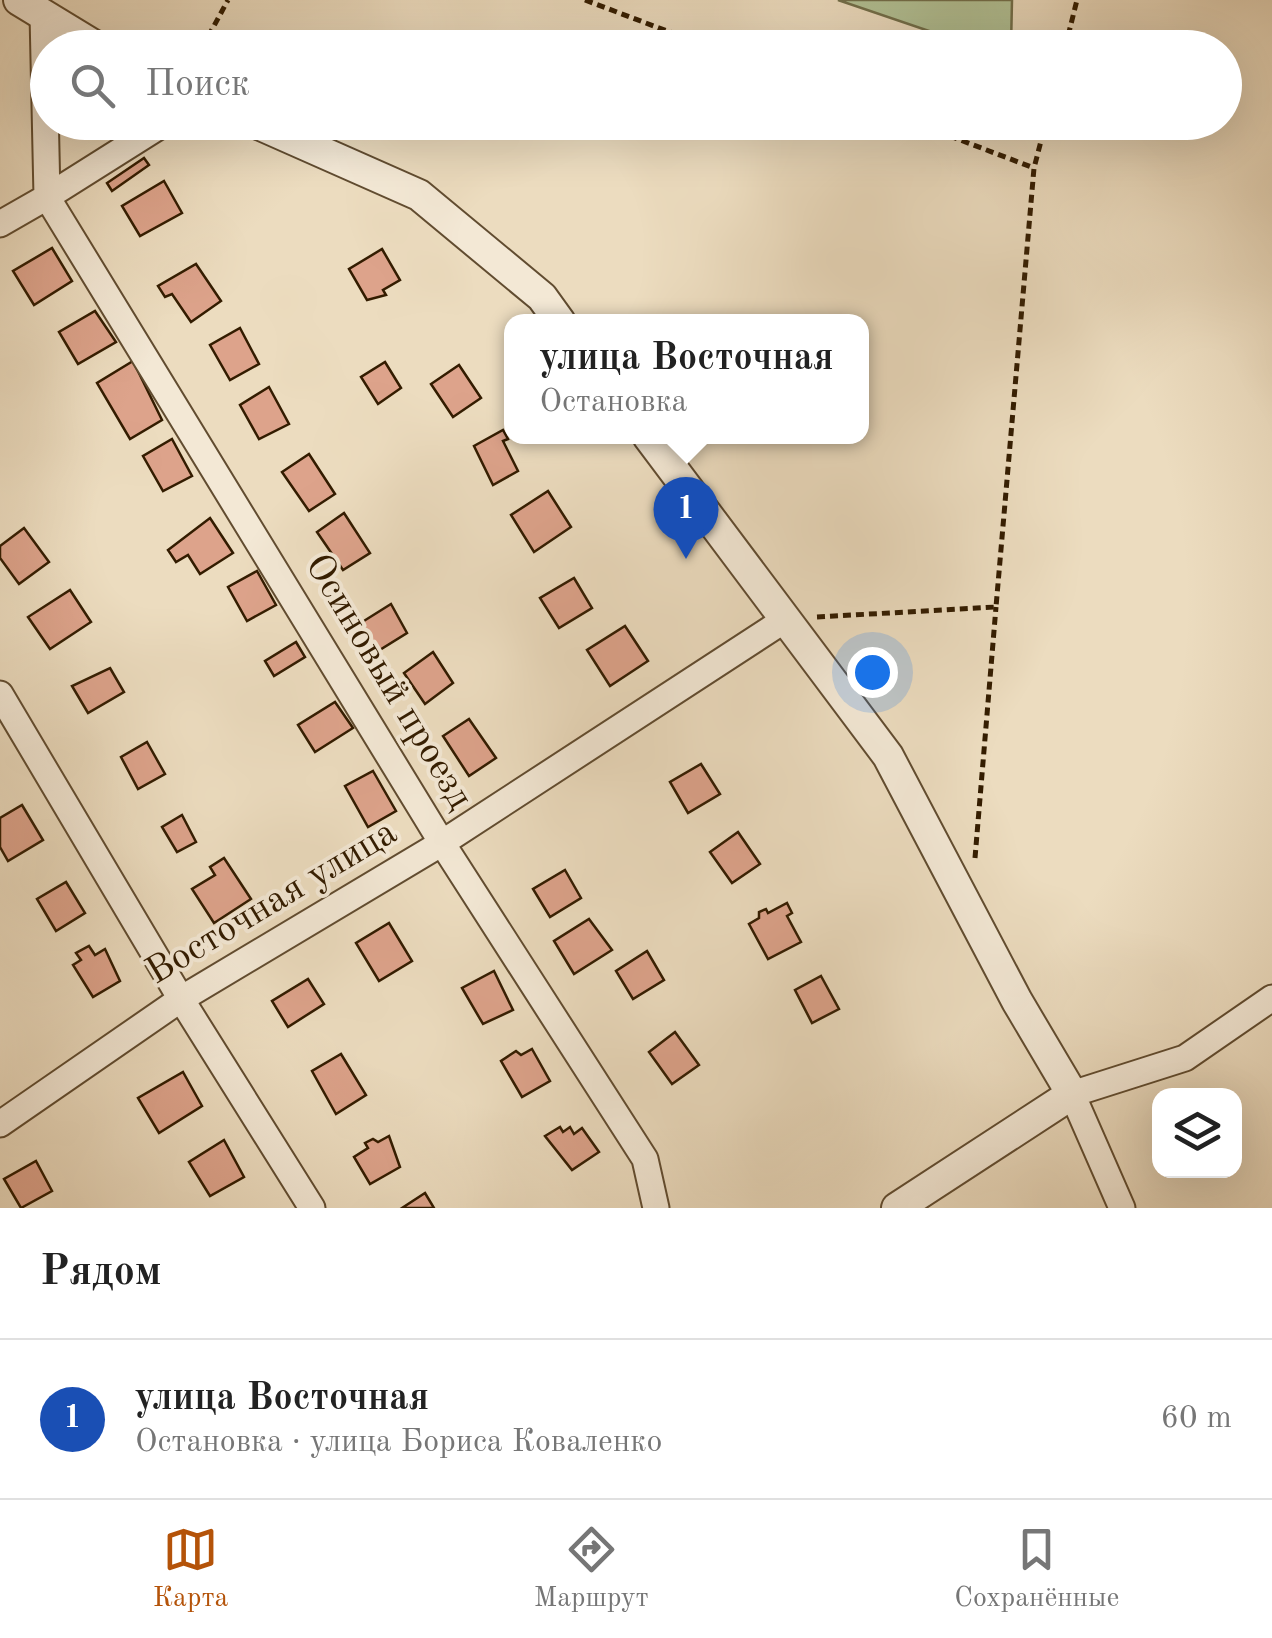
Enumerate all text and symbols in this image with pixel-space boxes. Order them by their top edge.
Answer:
search box [30,30,1242,140]
icon: search [65,58,120,113]
text: Поиск [145,66,250,104]
popup [504,314,869,444]
text: улица Восточная [540,340,833,378]
text: Остановка [540,387,687,419]
pin: 1 [654,476,718,559]
street label: Осиновый проезд [297,548,479,816]
your location [847,647,898,698]
street label: Восточная улица [140,813,404,993]
map controls [1152,1088,1242,1178]
button: layers [1152,1088,1242,1178]
text: Рядом [40,1252,162,1294]
text: улица Восточная [135,1380,429,1418]
text: 1 [63,1403,82,1435]
text: 60 m [1161,1403,1232,1435]
text: Остановка · улица Бориса Коваленко [135,1427,662,1459]
tab: Карта [153,1522,228,1617]
tab: Маршрут [534,1522,649,1617]
tab: Сохранённые [954,1522,1119,1617]

